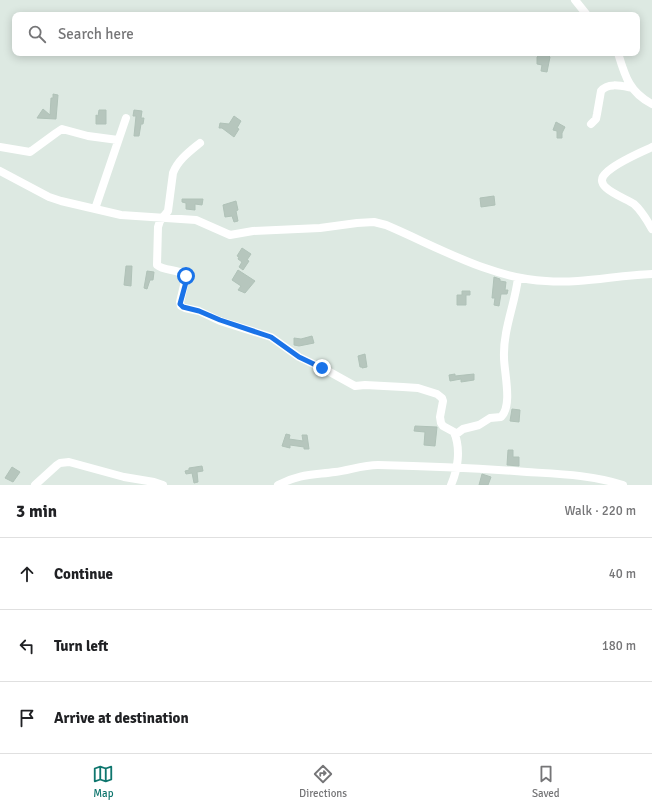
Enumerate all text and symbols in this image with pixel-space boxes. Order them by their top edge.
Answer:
search box [12,12,640,56]
icon: search [26,23,48,45]
text: Search here [58,25,134,43]
route start [177,267,195,285]
route end [313,359,331,377]
text: 3 min [16,501,57,522]
text: Walk · 220 m [565,503,636,519]
icon: ahead [16,563,38,585]
text: Continue [54,565,113,583]
text: 40 m [609,566,636,582]
icon: left [16,635,38,657]
text: Turn left [54,637,108,655]
text: 180 m [602,638,636,654]
icon: arrive [16,707,38,729]
text: Arrive at destination [54,709,189,727]
tab: Map [92,763,114,800]
tab: Directions [299,763,347,800]
tab: Saved [532,763,560,800]

